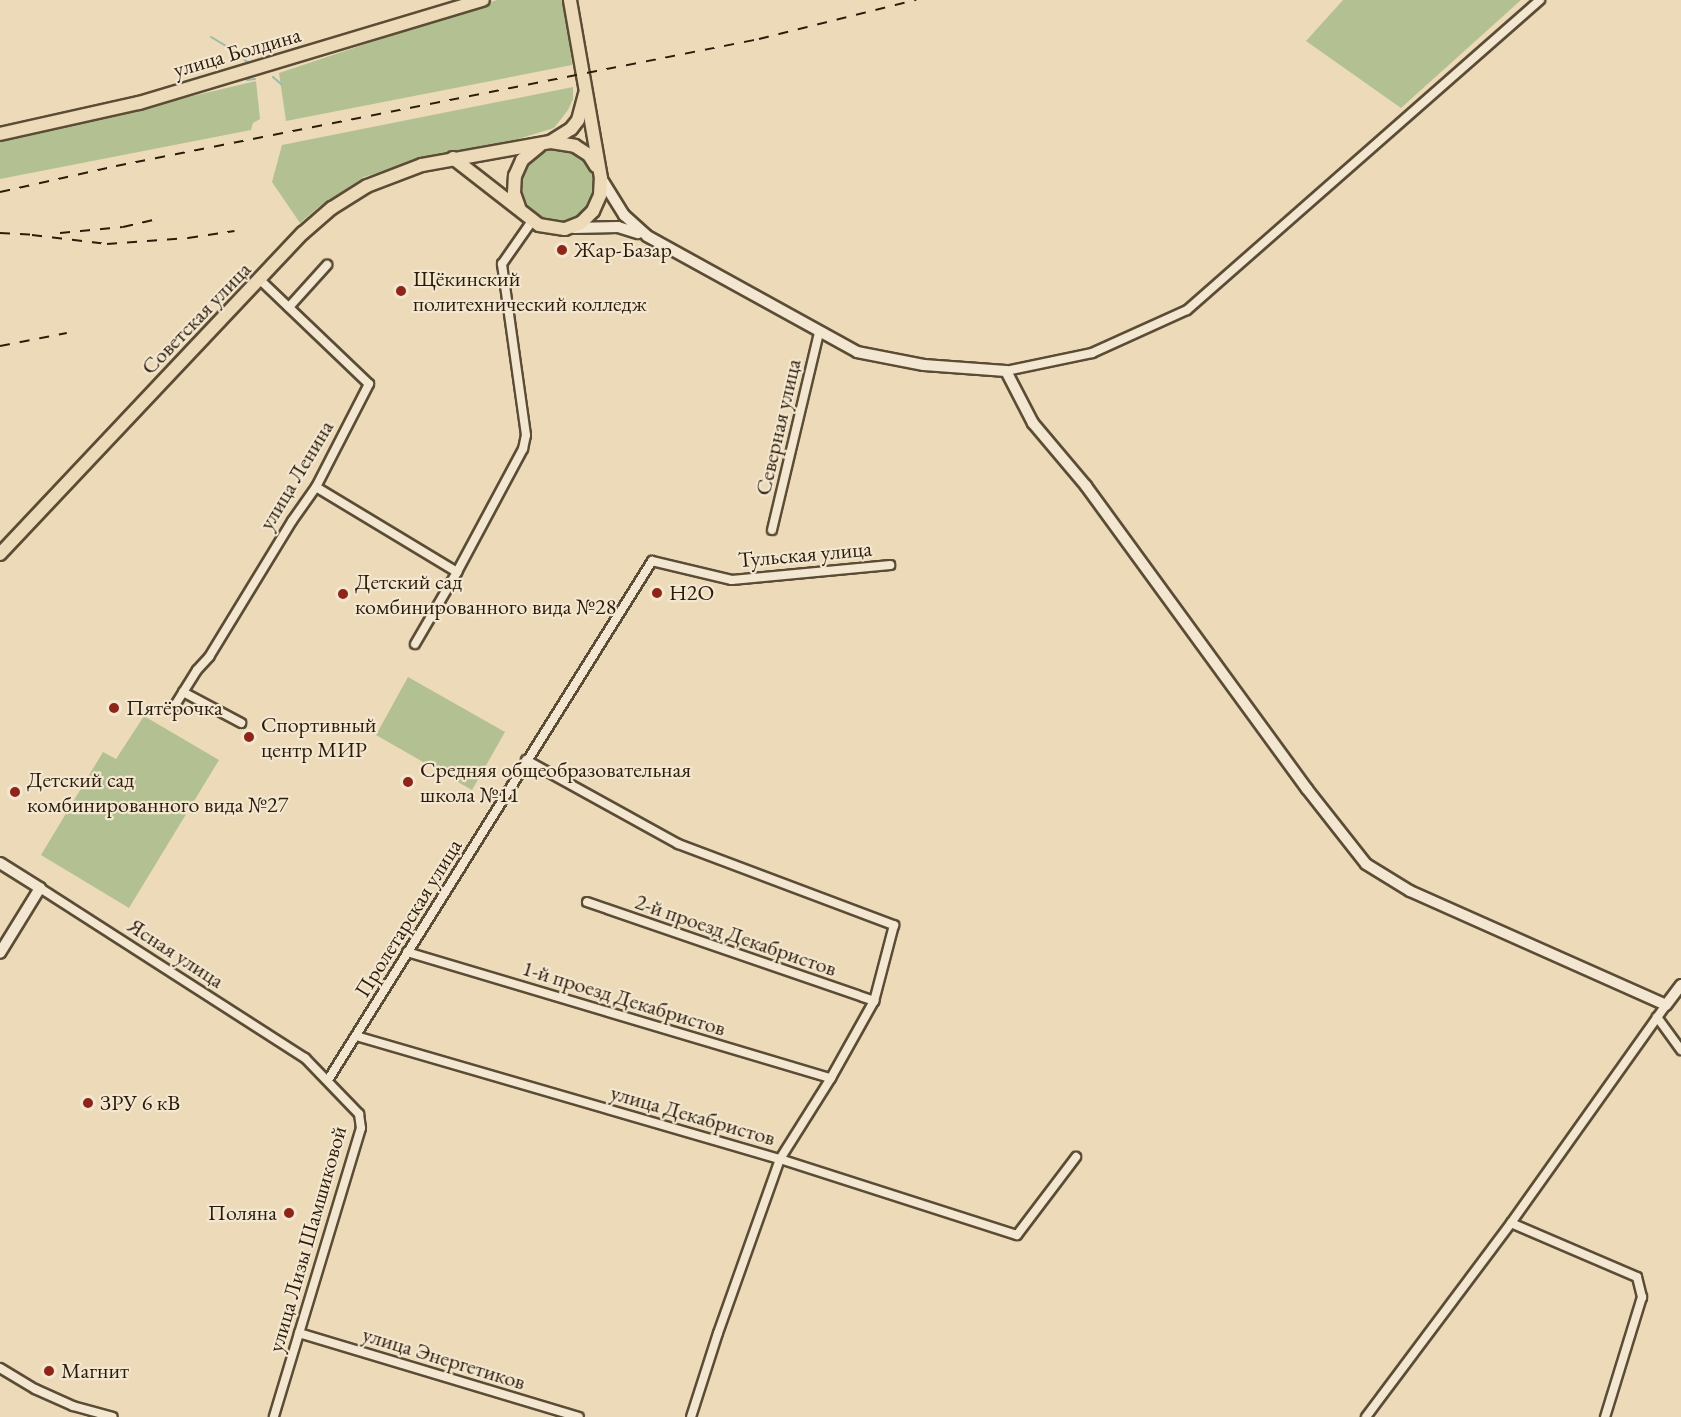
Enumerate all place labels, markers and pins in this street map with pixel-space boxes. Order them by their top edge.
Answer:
place label: Жар-Базар [574,237,672,263]
marker: Жар-Базар [555,243,569,257]
place label: Щёкинский политехнический колледж [413,265,647,316]
marker: Щёкинский политехнический колледж [394,284,408,298]
place label: Детский сад комбинированного вида №28 [355,568,616,620]
place label: Н2О [669,580,714,606]
marker: Н2О [650,586,664,600]
marker: Детский сад комбинированного вида №28 [336,587,350,601]
place label: Пятёрочка [126,695,223,721]
marker: Пятёрочка [107,701,121,715]
place label: Спортивный центр МИР [261,711,376,762]
marker: Спортивный центр МИР [242,730,256,744]
place label: Средняя общеобразовательная школа №11 [420,756,691,807]
place label: Детский сад комбинированного вида №27 [27,766,288,818]
marker: Средняя общеобразовательная школа №11 [401,775,415,789]
marker: Детский сад комбинированного вида №27 [8,785,22,799]
place label: ЗРУ 6 кВ [100,1090,180,1116]
marker: ЗРУ 6 кВ [81,1096,95,1110]
place label: Поляна [208,1200,277,1226]
marker: Поляна [282,1206,296,1220]
place label: Магнит [61,1358,129,1384]
marker: Магнит [42,1364,56,1378]

